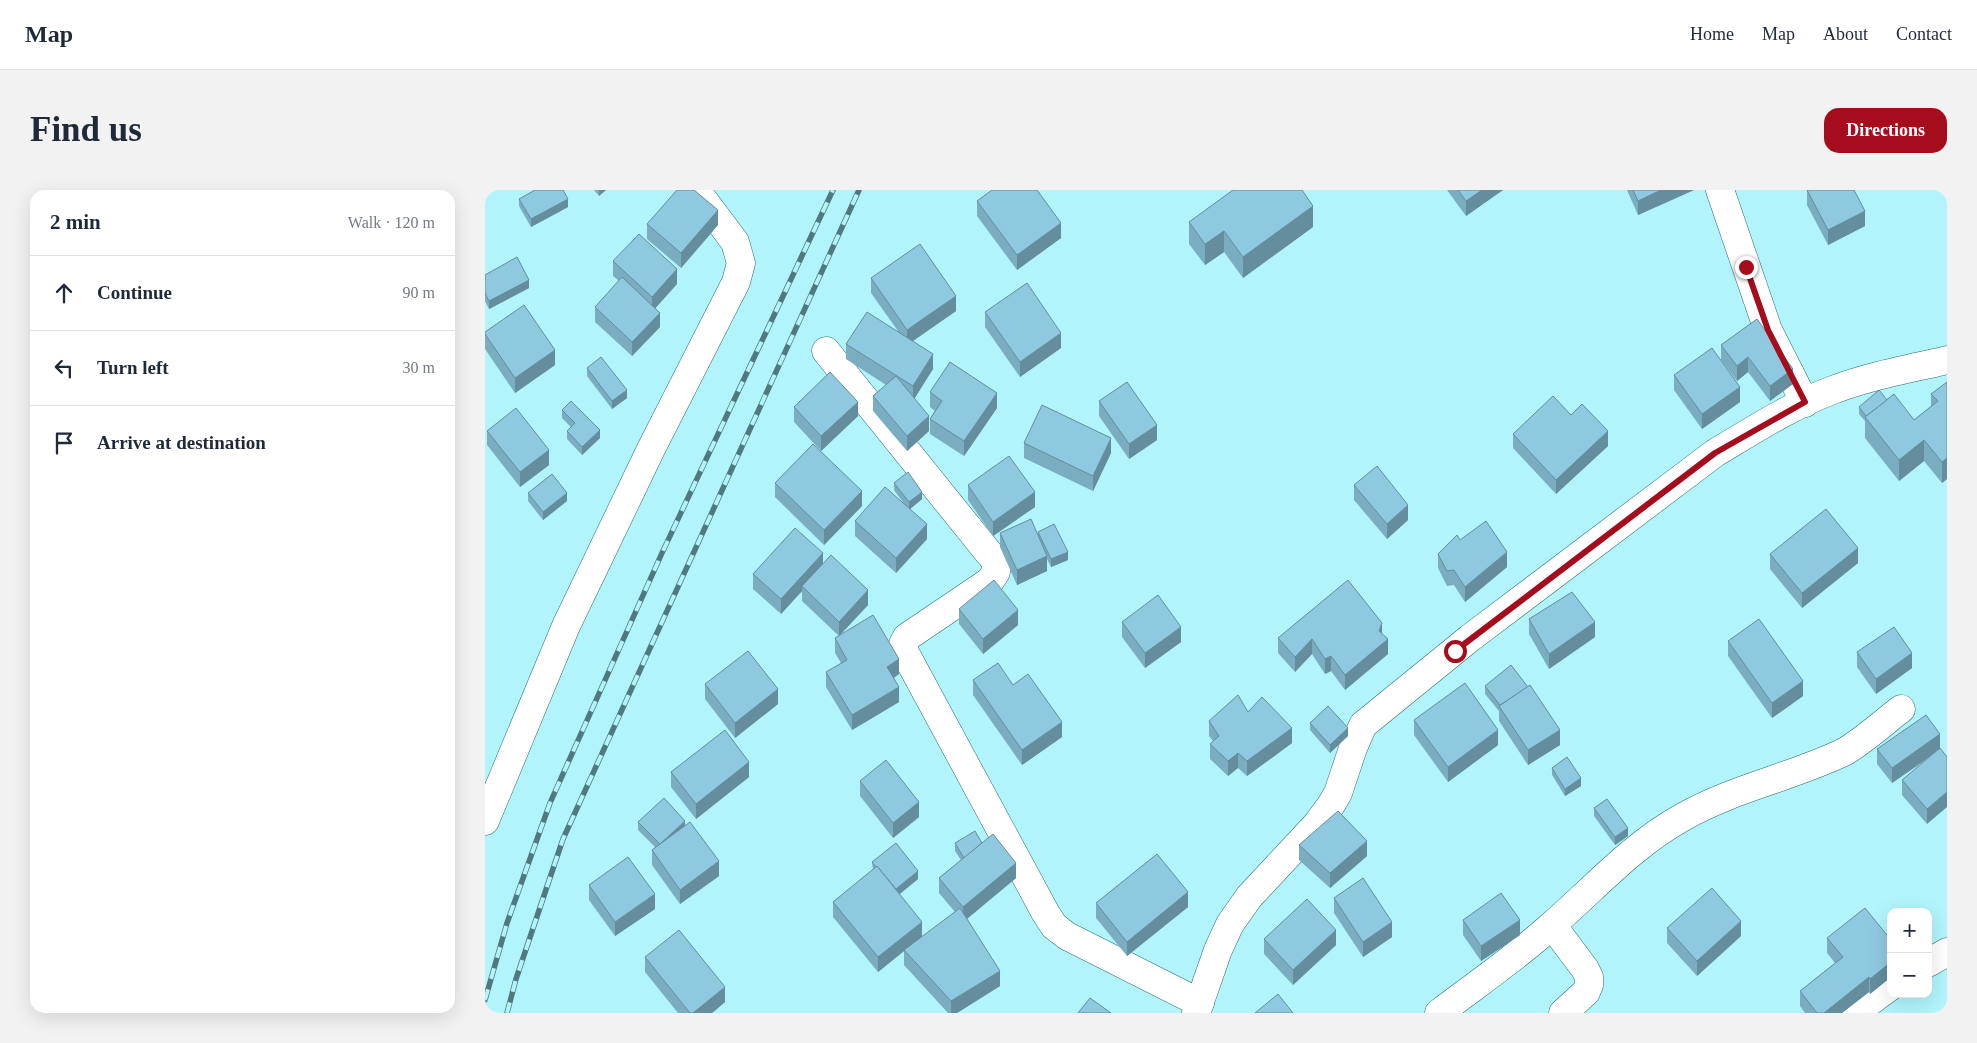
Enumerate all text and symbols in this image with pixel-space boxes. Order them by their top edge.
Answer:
text: Map [25,21,73,47]
text: Home [1690,24,1734,44]
text: Map [1762,24,1795,44]
text: About [1823,24,1868,44]
text: Contact [1896,24,1952,44]
button: Directions [1824,108,1947,153]
text: Find us [30,110,142,149]
text: 2 min [50,210,101,234]
text: Walk · 120 m [348,214,435,231]
route end [1735,256,1758,279]
icon: ahead [50,279,78,307]
text: Continue [97,282,172,303]
text: 90 m [403,284,435,301]
icon: left [50,354,78,382]
text: Turn left [97,357,169,378]
text: 30 m [403,359,435,376]
icon: arrive [50,429,78,457]
text: Arrive at destination [97,432,266,453]
route start [1444,640,1467,663]
map controls [1887,908,1932,998]
button: + [1887,908,1932,953]
button: − [1887,953,1932,998]

